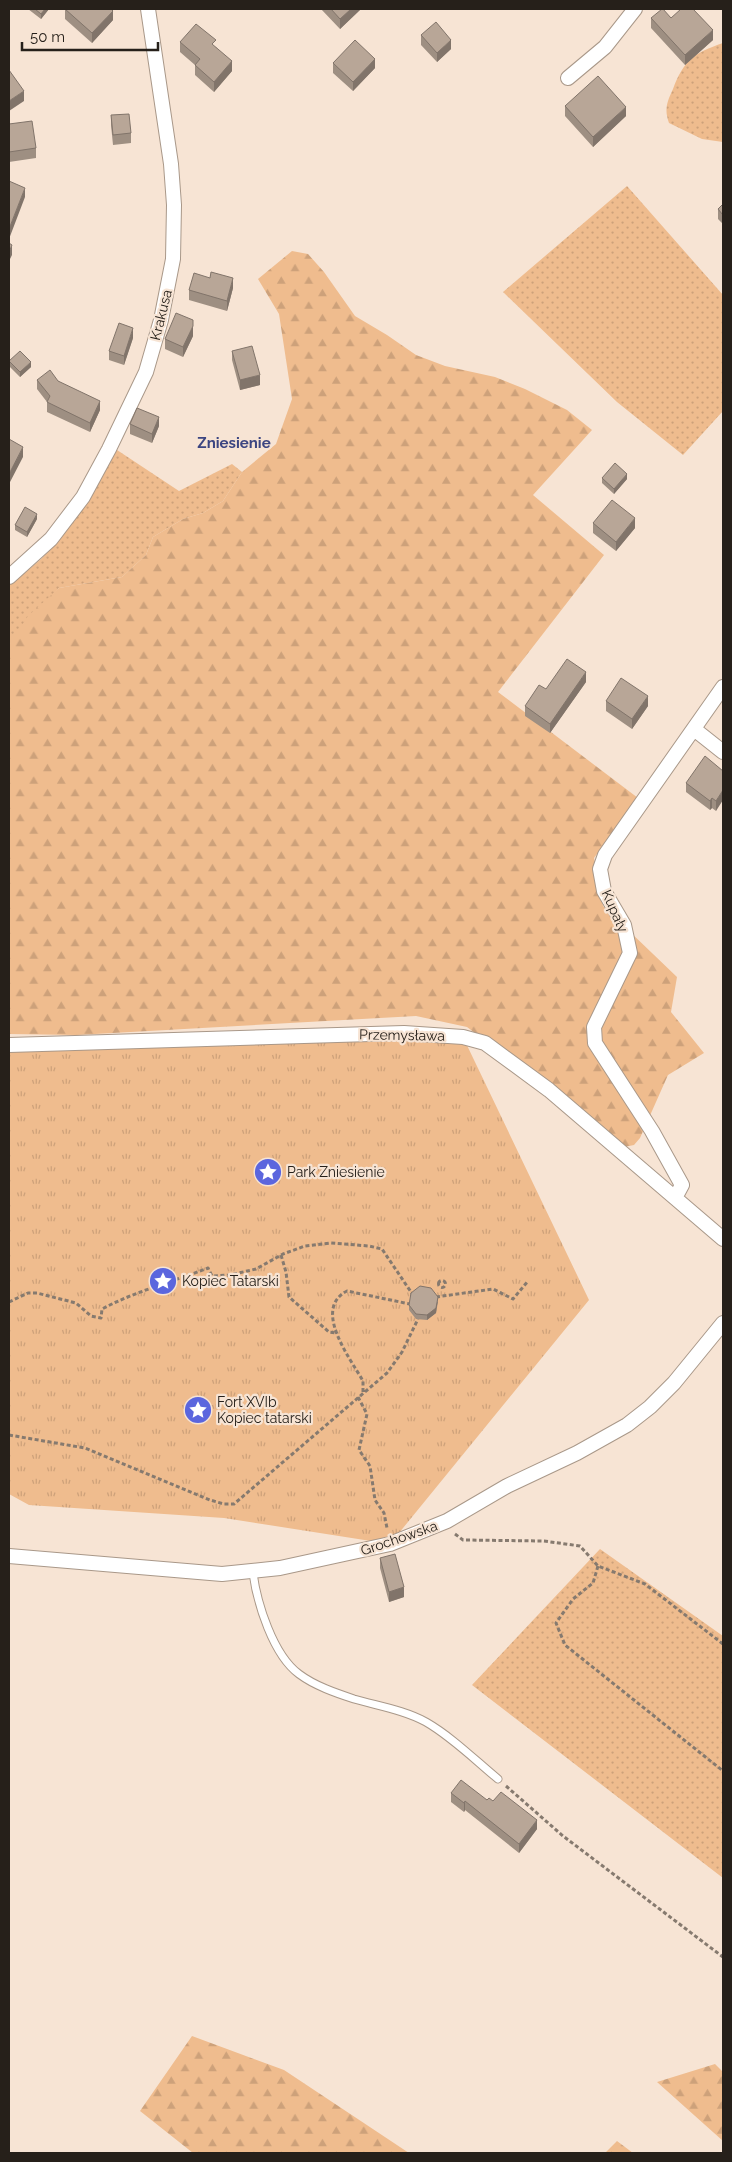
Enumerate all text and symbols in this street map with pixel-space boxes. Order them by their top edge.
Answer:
scale bar [22,20,159,52]
text: 50 m [30,28,65,46]
street label: Krakusa [147,288,175,342]
district label: Zniesienie [197,434,271,452]
street label: Kupały [599,887,632,935]
street label: Przemysława [359,1026,445,1044]
place icon: Park Zniesienie [253,1157,283,1187]
place label: Park Zniesienie [287,1164,385,1180]
place icon: Kopiec Tatarski [148,1266,178,1296]
place label: Kopiec Tatarski [182,1273,279,1289]
place label: Fort XVIb Kopiec tatarski [217,1394,312,1426]
place icon: Fort XVIb Kopiec tatarski [183,1395,213,1425]
street label: Grochowska [359,1517,439,1559]

